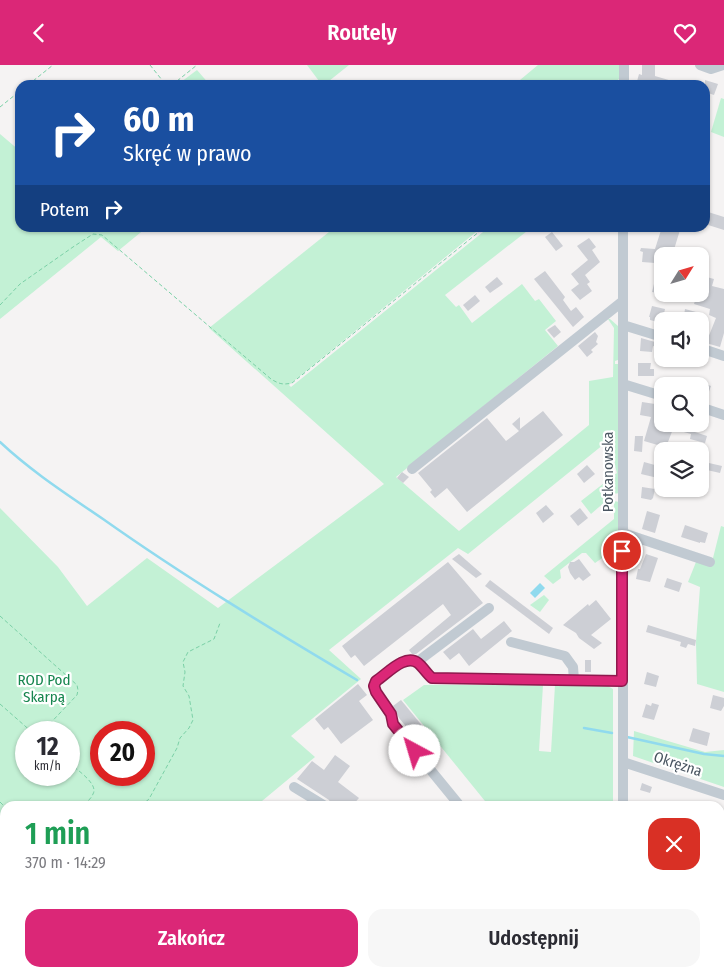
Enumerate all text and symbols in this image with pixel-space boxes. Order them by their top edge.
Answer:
icon: back [25,19,53,47]
text: Routely [327,19,397,46]
icon: heart [671,19,699,47]
text: 60 m [123,98,194,140]
icon: right [40,100,105,165]
text: Skręć w prawo [123,140,252,167]
icon: right [99,195,127,223]
text: Potem [40,198,89,221]
north arrow [654,247,709,303]
map controls [654,247,709,497]
button: sound [654,312,709,367]
button: search [654,377,709,432]
street label: Potkanowska [599,432,617,512]
button: layers [654,442,709,497]
pin [601,530,643,572]
icon: arrive [608,537,636,565]
park label: ROD Pod Skarpą [17,671,71,706]
speed limit sign: 20 [90,721,155,786]
position arrow [388,724,440,776]
text: 12 [36,732,59,762]
street label: Okrężna [652,748,704,780]
text: km/h [34,759,61,773]
text: 1 min [25,816,90,852]
button: close [648,818,700,870]
text: 370 m · 14:29 [25,853,106,872]
button: Zakończ [25,909,358,967]
button: Udostępnij [368,909,700,967]

